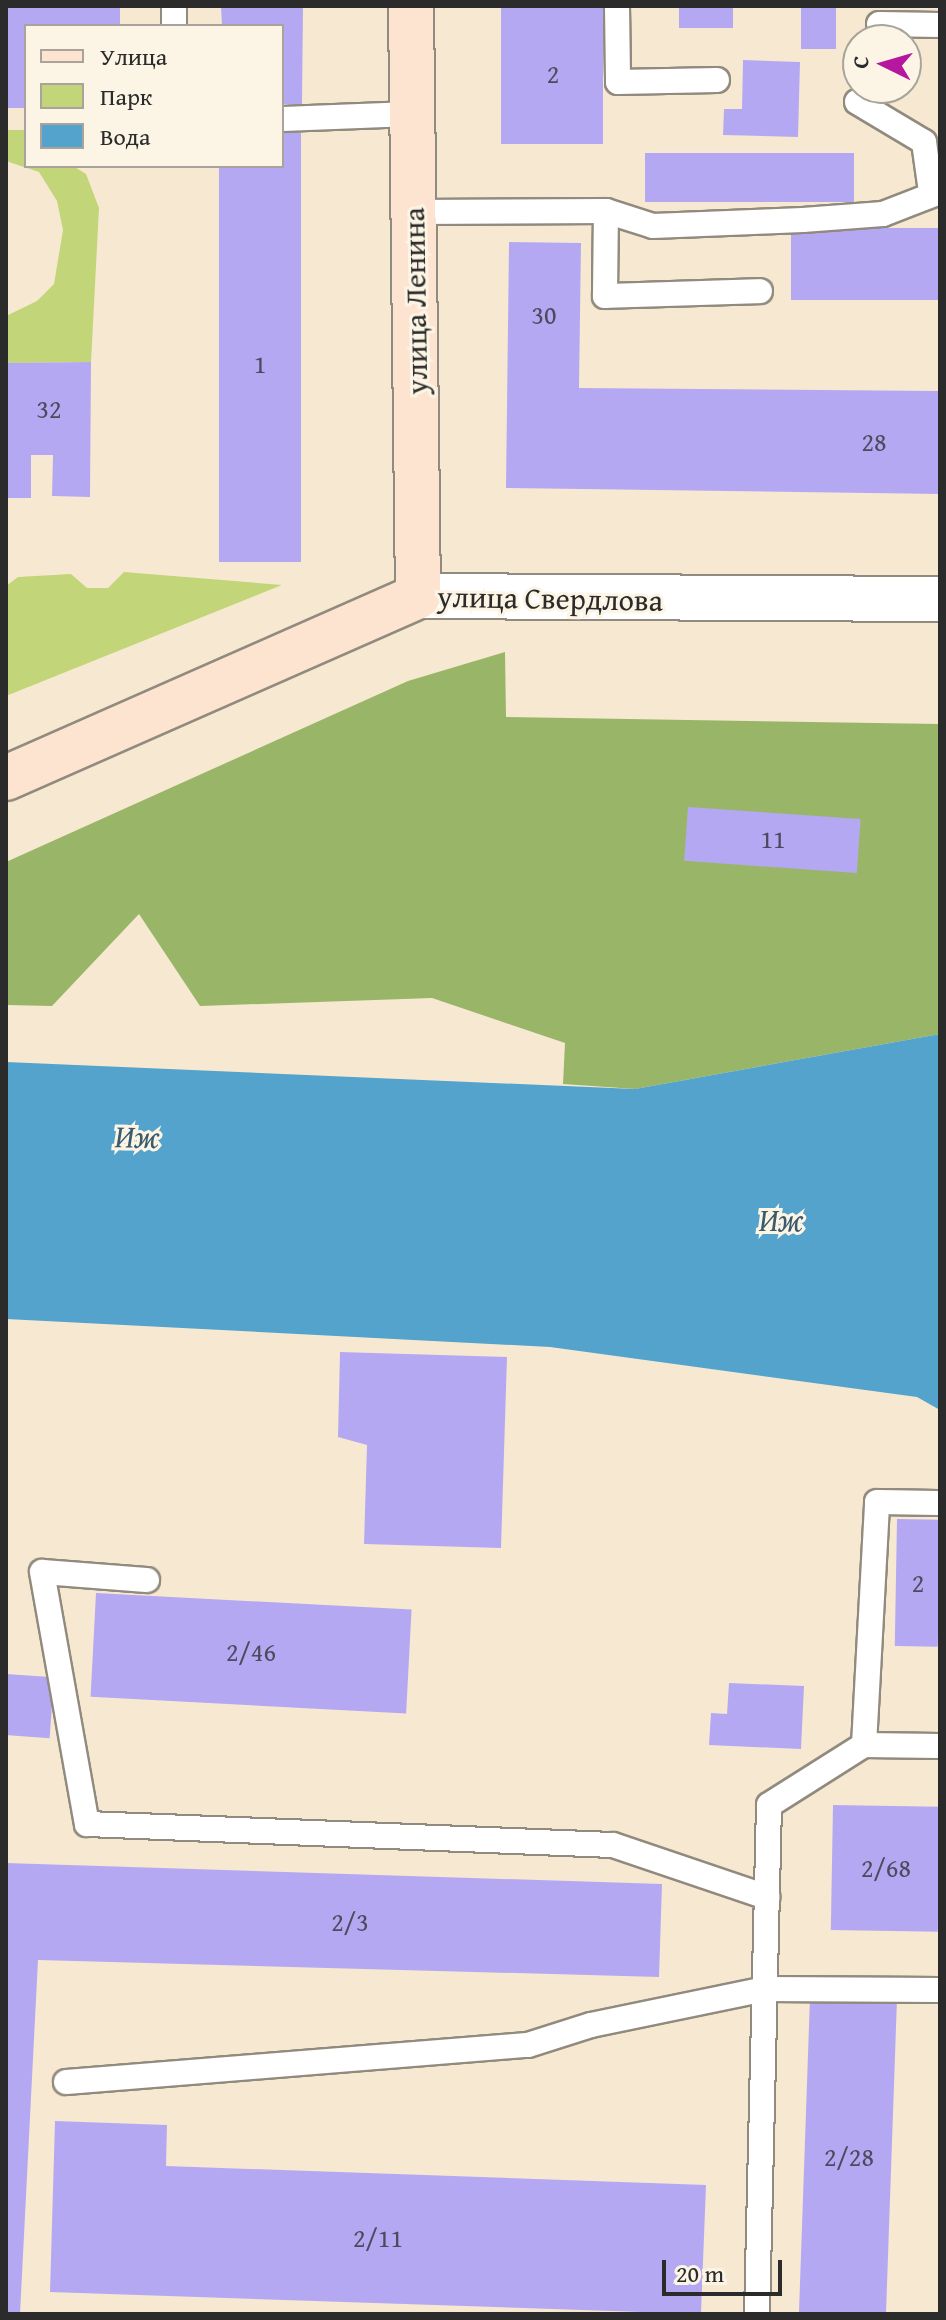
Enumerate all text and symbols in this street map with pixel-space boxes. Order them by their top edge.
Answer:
legend [24,24,284,168]
north arrow [842,24,922,104]
text: Улица [100,39,167,74]
text: С [844,54,877,70]
house number: 2 [547,58,559,90]
text: Парк [100,79,152,114]
text: Вода [100,119,150,154]
street label: улица Ленина [395,207,435,395]
house number: 30 [531,299,557,331]
house number: 1 [254,348,266,380]
house number: 32 [36,393,62,425]
house number: 28 [861,426,887,458]
street label: улица Свердлова [437,578,663,618]
house number: 11 [760,823,786,855]
water label: Иж [114,1117,160,1157]
water label: Иж [759,1201,803,1239]
house number: 2 [912,1567,924,1599]
house number: 2/46 [226,1636,276,1668]
house number: 2/68 [861,1852,911,1884]
house number: 2/3 [331,1906,369,1938]
house number: 2/28 [824,2141,874,2173]
house number: 2/11 [353,2222,403,2254]
scale bar [666,2244,786,2294]
text: 20 m [676,2256,724,2291]

